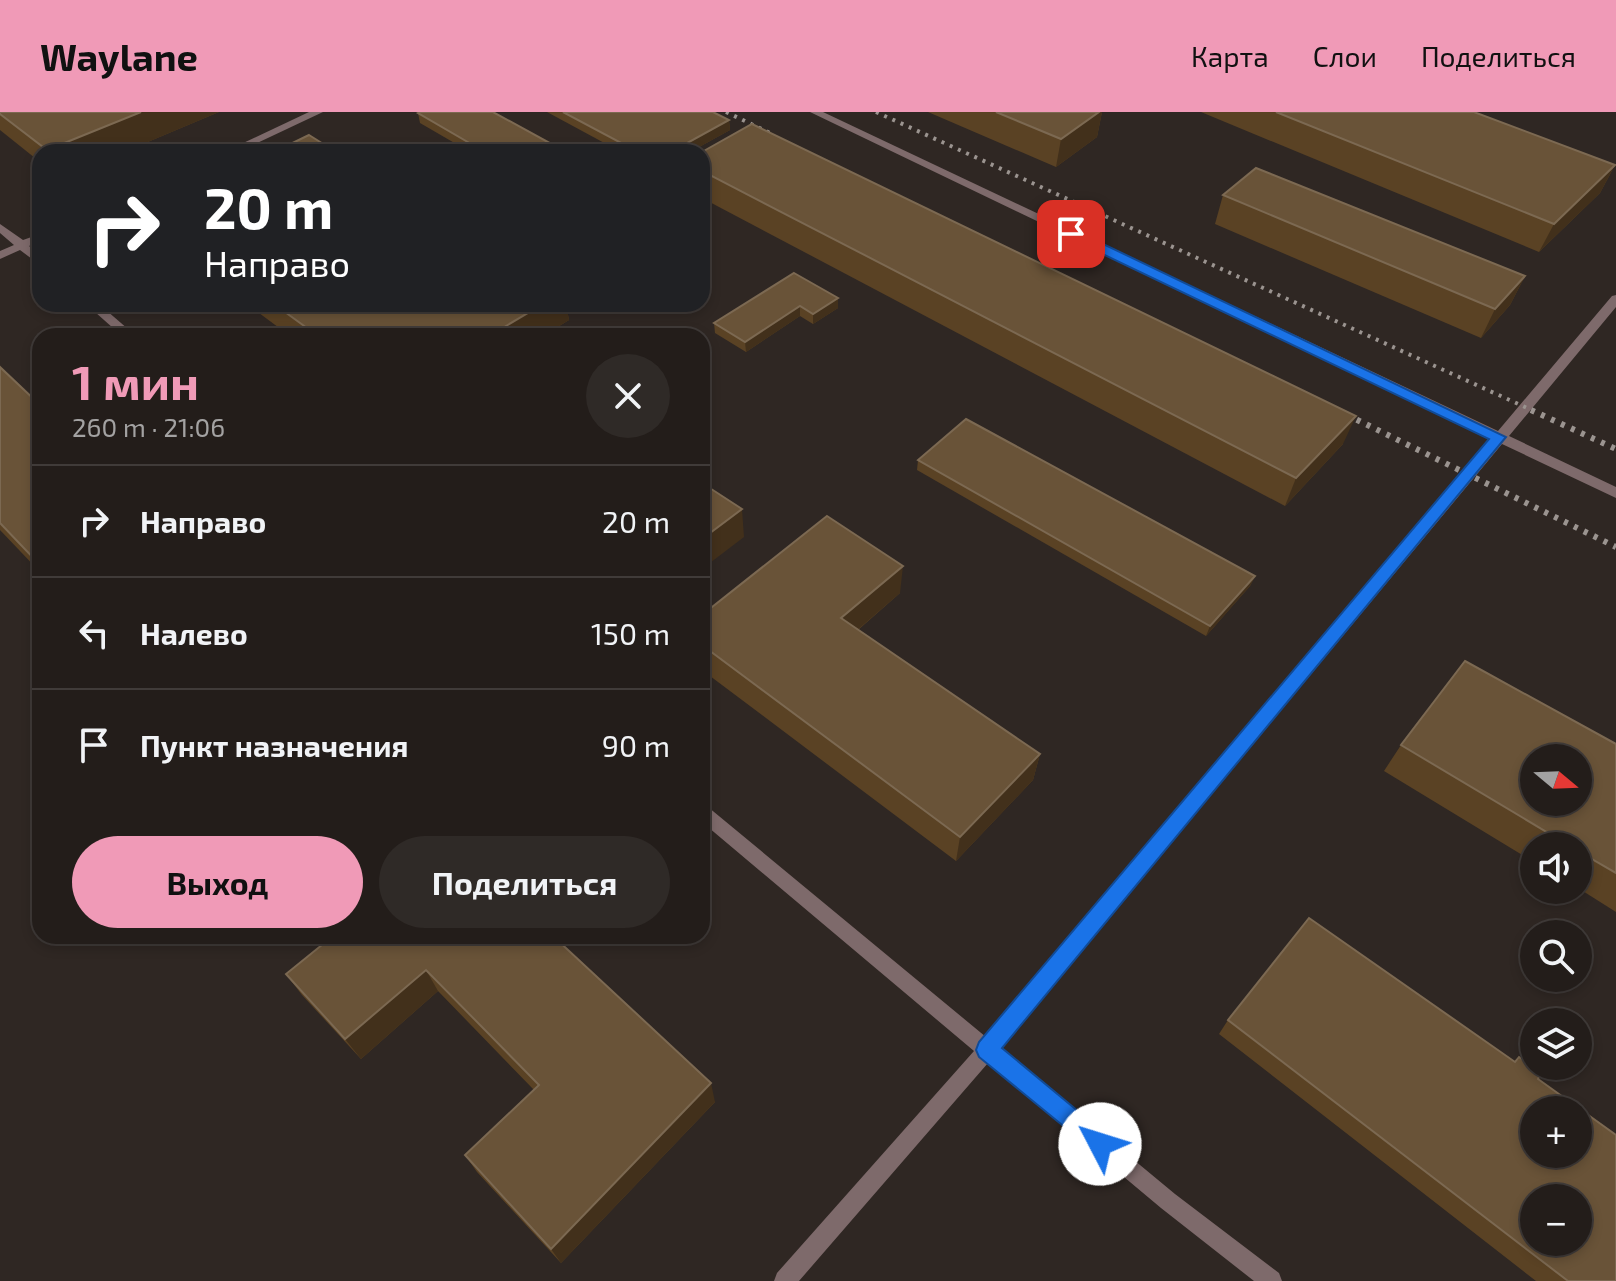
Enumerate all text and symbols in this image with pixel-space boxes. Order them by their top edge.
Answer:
text: Waylane [40,33,198,79]
text: Карта [1191,39,1269,73]
text: Слои [1313,39,1377,73]
text: Поделиться [1421,39,1576,73]
text: 20 m [204,173,333,240]
icon: right [72,176,176,280]
pin [1037,200,1105,268]
icon: arrive [1049,212,1093,256]
text: Направо [204,241,350,284]
text: 1 мин [72,352,199,410]
button: close [586,354,670,438]
text: 260 m · 21:06 [72,411,225,442]
icon: right [72,499,116,543]
text: Направо [140,503,266,539]
text: 20 m [602,503,670,539]
icon: left [72,611,116,655]
text: Налево [140,615,248,651]
text: 150 m [591,615,670,651]
icon: arrive [72,723,116,767]
text: Пункт назначения [140,727,408,763]
text: 90 m [602,727,670,763]
north arrow [1520,744,1592,816]
map controls [1520,744,1592,1256]
button: sound [1520,832,1592,904]
button: Выход [72,836,363,928]
button: Поделиться [379,836,670,928]
button: search [1520,920,1592,992]
button: layers [1520,1008,1592,1080]
button: + [1520,1096,1592,1168]
position arrow [1058,1102,1142,1186]
button: − [1520,1184,1592,1256]

